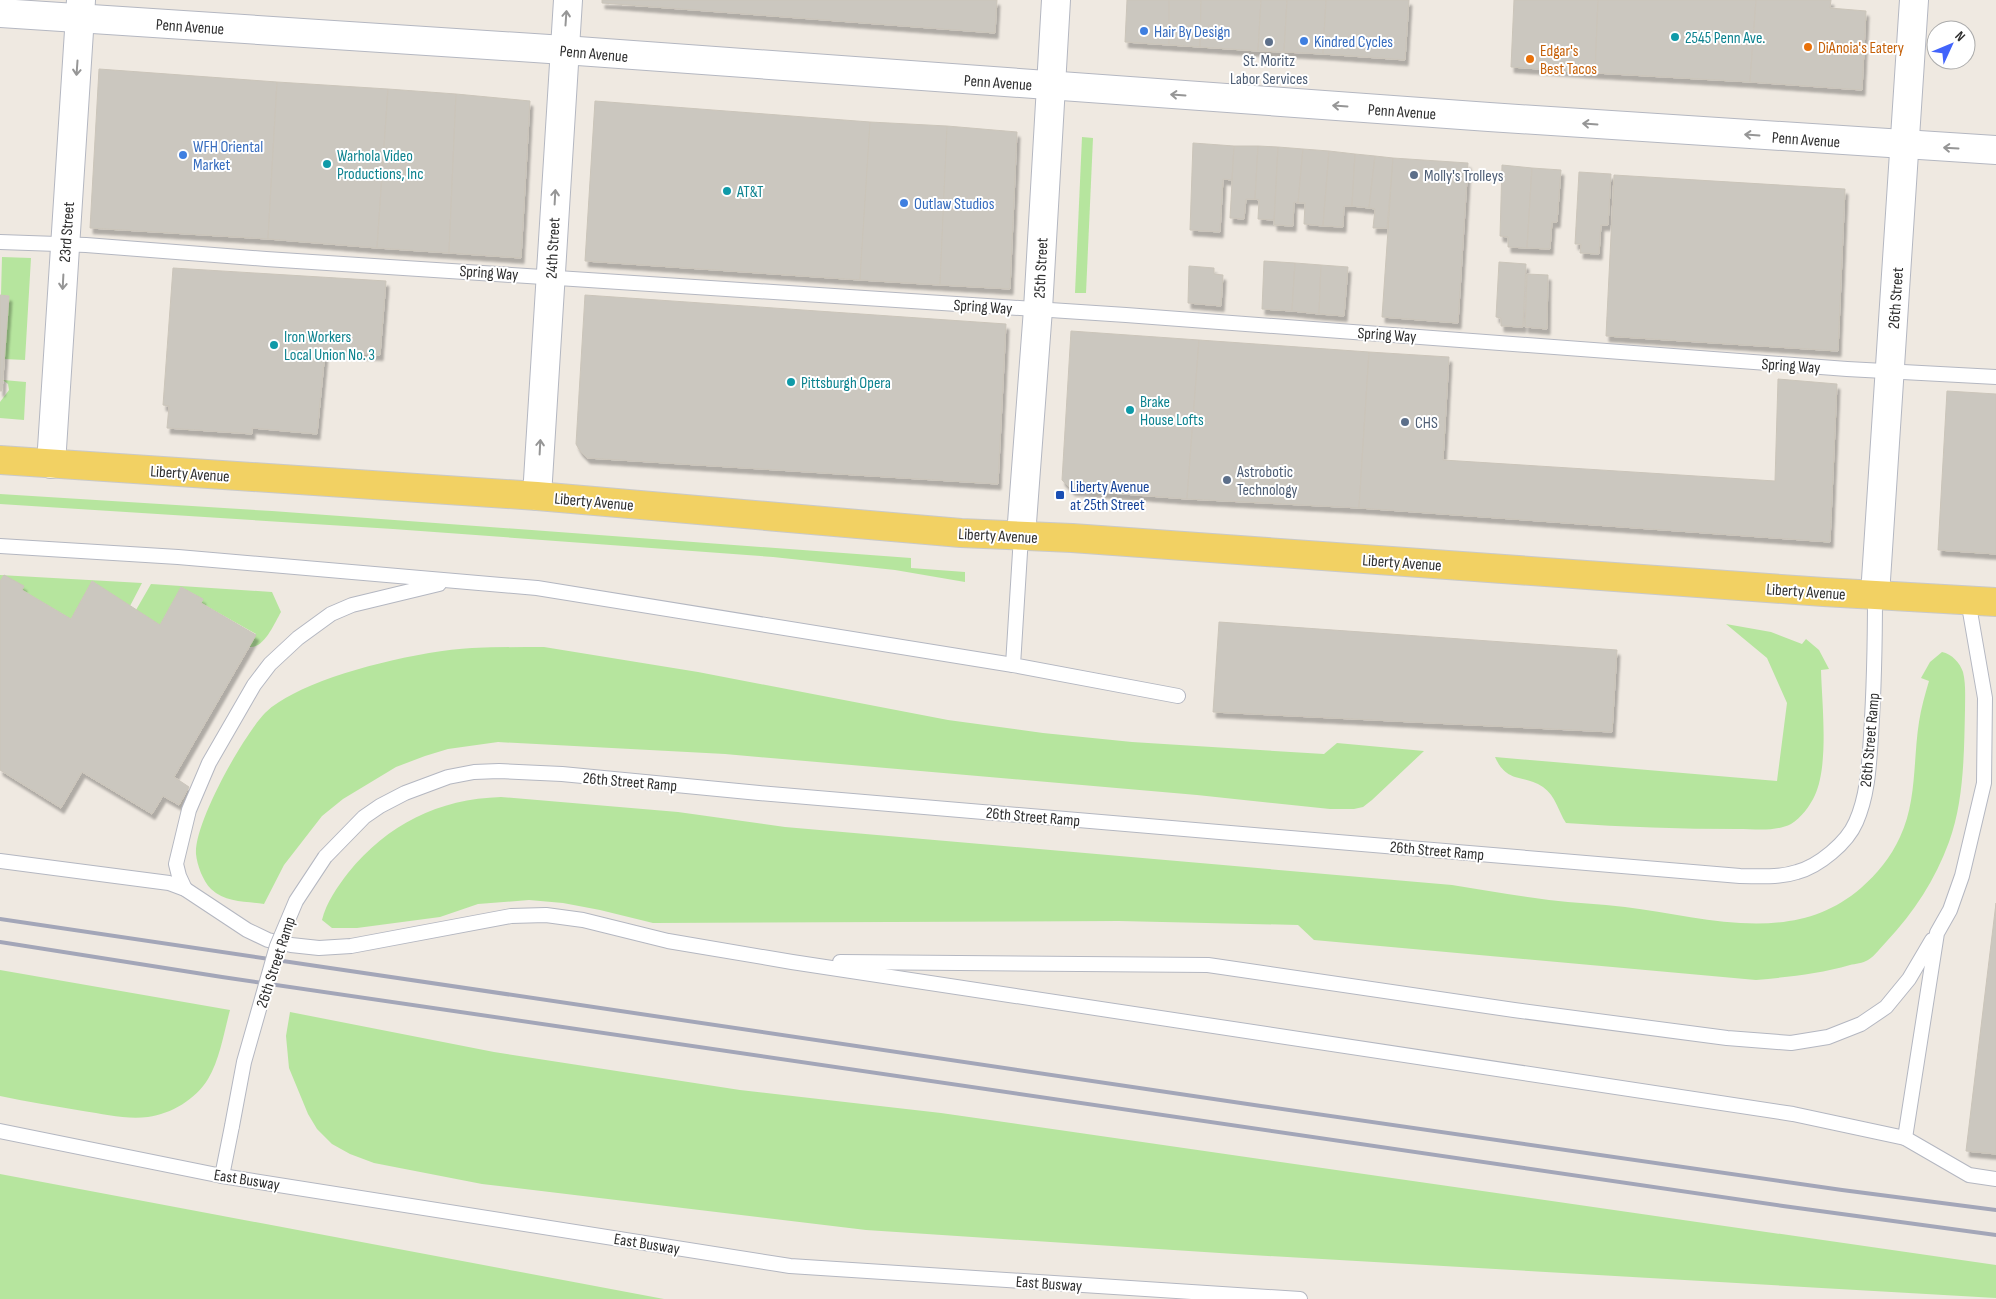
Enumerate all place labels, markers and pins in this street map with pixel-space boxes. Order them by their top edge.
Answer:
place label: Hair By Design [1154,23,1230,42]
marker: Hair By Design [1138,25,1150,37]
place label: 2545 Penn Ave. [1685,29,1765,48]
marker: 2545 Penn Ave. [1669,31,1681,43]
place label: Kindred Cycles [1314,33,1393,52]
marker: Kindred Cycles [1298,35,1310,47]
marker: St. Moritz Labor Services [1263,36,1275,48]
place label: DiAnoia's Eatery [1818,39,1904,58]
marker: DiAnoia's Eatery [1802,41,1814,53]
place label: Edgar's Best Tacos [1540,42,1597,79]
place label: St. Moritz Labor Services [1230,52,1308,89]
marker: Edgar's Best Tacos [1524,53,1536,65]
place label: WFH Oriental Market [193,138,263,175]
place label: Warhola Video Productions, Inc [337,147,424,184]
marker: WFH Oriental Market [177,149,189,161]
marker: Warhola Video Productions, Inc [321,158,333,170]
place label: Molly's Trolleys [1424,167,1504,186]
marker: Molly's Trolleys [1408,169,1420,181]
place label: AT&T [736,183,764,202]
marker: AT&T [721,185,733,197]
place label: Outlaw Studios [914,195,995,214]
marker: Outlaw Studios [898,197,910,209]
place label: Iron Workers Local Union No. 3 [284,328,375,365]
marker: Iron Workers Local Union No. 3 [268,339,280,351]
place label: Pittsburgh Opera [801,374,891,393]
marker: Pittsburgh Opera [785,376,797,388]
place label: Brake House Lofts [1140,393,1204,430]
marker: Brake House Lofts [1124,404,1136,416]
place label: CHS [1415,414,1438,433]
marker: CHS [1399,416,1411,428]
place label: Astrobotic Technology [1236,463,1297,500]
marker: Astrobotic Technology [1221,474,1233,486]
place label: Liberty Avenue at 25th Street [1070,478,1150,515]
marker: Liberty Avenue at 25th Street [1054,489,1066,501]

